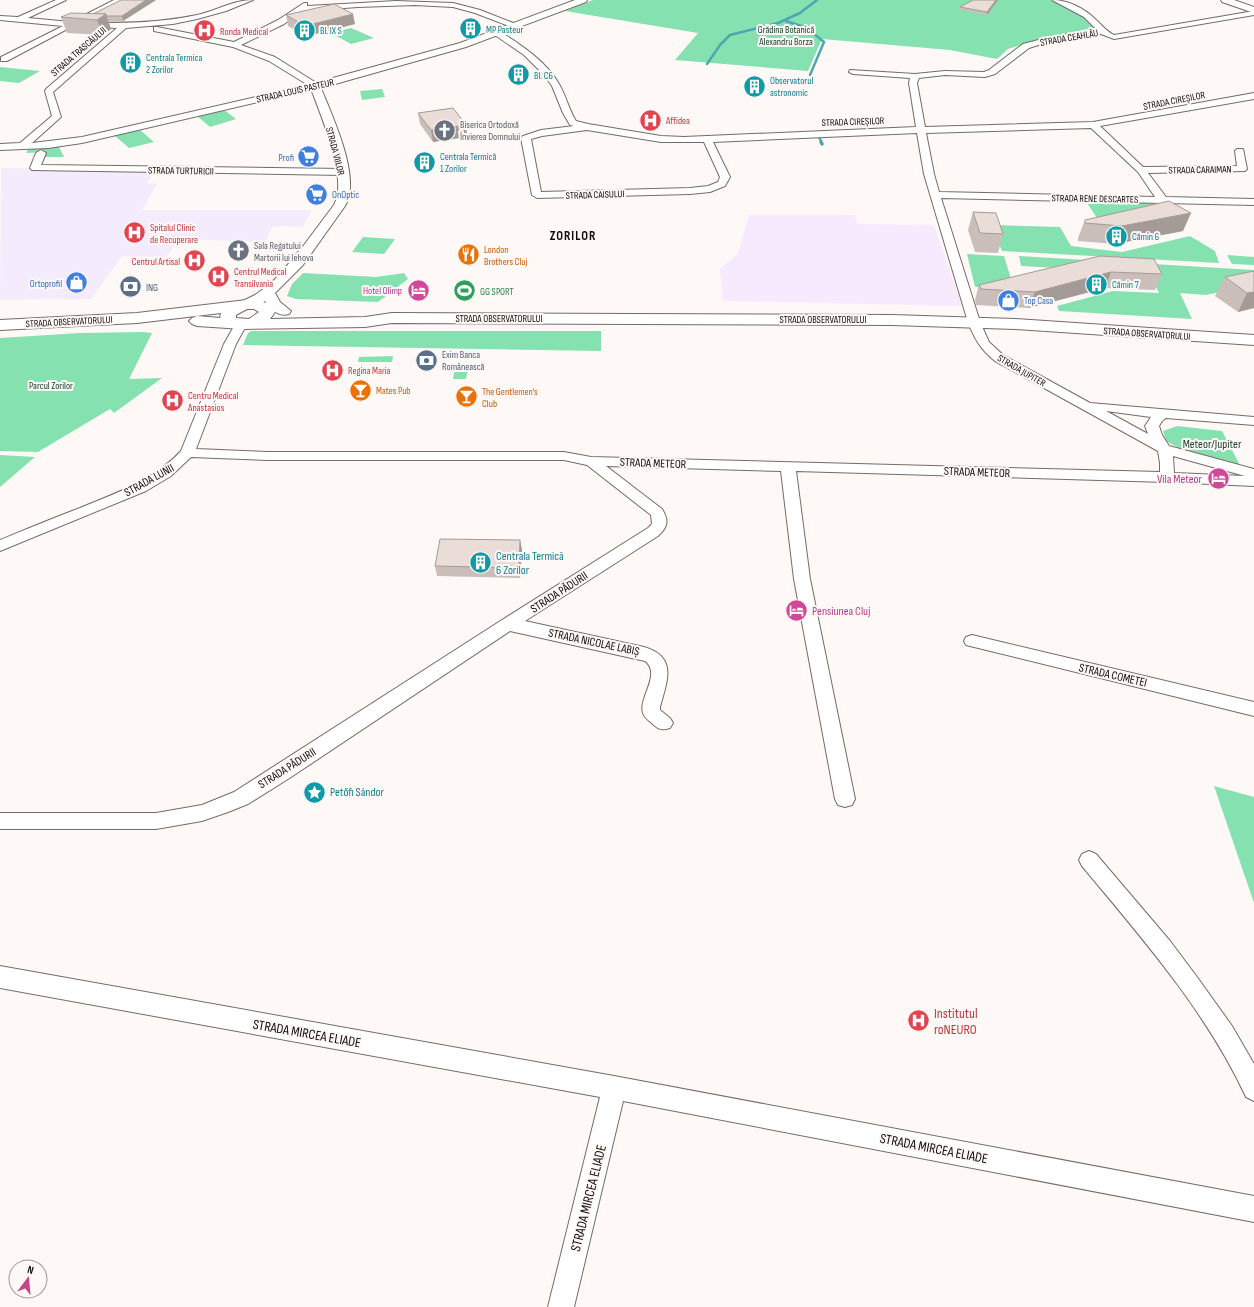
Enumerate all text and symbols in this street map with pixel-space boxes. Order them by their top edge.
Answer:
building icon: MP Pasteur [458,16,484,42]
building icon: Bl. IX S [291,17,317,43]
hospital icon: Ronda Medical [192,18,218,44]
street label: STRADA TRASCĂULUI [49,24,109,79]
place label: MP Pasteur [486,24,523,36]
park label: Grădina Botanică Alexandru Borza [758,24,814,48]
place label: Bl. IX S [320,25,342,37]
place label: Ronda Medical [220,26,268,38]
street label: STRADA CEAHLĂU [1039,27,1099,49]
building icon: Centrala Termica 2 Zorilor [118,50,144,76]
place label: Centrala Termica 2 Zorilor [146,52,202,76]
building icon: Bl. C6 [506,62,532,88]
place label: Bl. C6 [534,70,553,82]
building icon: Observatorul astronomic [741,73,767,99]
place label: Observatorul astronomic [770,75,813,99]
street label: STRADA LOUIS PASTEUR [255,76,336,106]
street label: STRADA CIREȘILOR [1142,89,1206,113]
hospital icon: Affidea [638,107,664,133]
place label: Affidea [665,115,690,127]
street label: STRADA CIREȘILOR [821,115,885,129]
church icon: Biserica Ortodoxă Învierea Domnului [431,117,457,143]
place label: Biserica Ortodoxă Învierea Domnului [459,119,520,143]
street label: STRADA VIILOR [323,126,347,177]
supermarket icon: Profi [296,144,322,170]
building icon: Centrala Termică 1 Zorilor [411,149,437,175]
place label: Centrala Termică 1 Zorilor [440,151,496,175]
place label: Profi [279,152,294,164]
street label: STRADA CARAIMAN [1168,163,1232,177]
street label: STRADA TURTURICII [148,164,214,178]
supermarket icon: OnOptic [304,181,330,207]
street label: STRADA CAISULUI [566,188,625,202]
place label: OnOptic [332,189,359,201]
street label: STRADA RENE DESCARTES [1052,192,1138,206]
hospital icon: Spitalul Clinic de Recuperare [122,220,148,246]
place label: Spitalul Clinic de Recuperare [150,222,198,246]
building icon: Cămin 6 [1103,223,1129,249]
district label: ZORILOR [550,228,596,244]
place label: Cămin 6 [1132,231,1159,243]
church icon: Sala Regatului Martorii lui Iehova [225,238,251,264]
place label: Sala Regatului Martorii lui Iehova [254,240,314,264]
restaurant icon: London Brothers Cluj [455,242,481,268]
place label: London Brothers Cluj [484,244,527,268]
hospital icon: Centrul Artisal [182,248,208,274]
place label: Centrul Artisal [132,256,180,268]
hospital icon: Centrul Medical Transilvania [205,264,231,290]
place label: Centrul Medical Transilvania [234,266,286,290]
shop icon: Ortoprofil [64,270,90,296]
building icon: Cămin 7 [1084,271,1110,297]
bank icon: ING [118,274,144,300]
hotel icon: Hotel Olimp [405,277,431,303]
place label: Ortoprofil [30,278,62,290]
sports icon: GG SPORT [451,278,477,304]
place label: Cămin 7 [1112,279,1139,291]
place label: ING [146,282,158,294]
place label: Hotel Olimp [363,285,402,297]
place label: GG SPORT [480,286,514,298]
shop icon: Top Casa [995,287,1021,313]
place label: Top Casa [1024,295,1053,307]
street label: STRADA OBSERVATORULUI [455,313,543,325]
street label: STRADA OBSERVATORULUI [25,314,113,330]
street label: STRADA OBSERVATORULUI [779,314,867,326]
street label: STRADA OBSERVATORULUI [1103,325,1191,343]
bank icon: Exim Banca Românească [414,347,440,373]
place label: Exim Banca Românească [442,349,485,373]
street label: STRADA JUPITER [995,352,1048,390]
hospital icon: Regina Maria [319,357,345,383]
place label: Regina Maria [348,365,391,377]
bar icon: Mates Pub [347,377,373,403]
park label: Parcul Zorilor [29,380,73,392]
bar icon: The Gentlemen's Club [454,384,480,410]
place label: Mates Pub [376,385,411,397]
place label: The Gentlemen's Club [482,386,538,410]
hospital icon: Centru Medical Anastasios [159,388,185,414]
place label: Centru Medical Anastasios [187,390,239,414]
park label: Meteor/Jupiter [1183,437,1242,452]
street label: STRADA METEOR [619,455,687,472]
street label: STRADA LUNII [122,461,177,500]
street label: STRADA METEOR [943,464,1011,481]
hotel icon: Vila Meteor [1205,466,1231,492]
place label: Vila Meteor [1157,472,1203,487]
place label: Centrala Termică 6 Zorilor [496,549,564,578]
building icon: Centrala Termică 6 Zorilor [467,550,493,576]
street label: STRADA PĂDURII [528,568,591,617]
hotel icon: Pensiunea Cluj [783,598,809,624]
place label: Pensiunea Cluj [812,604,870,619]
street label: STRADA NICOLAE LABIȘ [547,626,641,659]
street label: STRADA COMETEI [1077,660,1148,691]
street label: STRADA PĂDURII [256,745,319,792]
place icon: Petőfi Sándor [302,779,328,805]
place label: Petőfi Sándor [330,785,384,800]
place label: Institutul roNEURO [934,1005,978,1038]
hospital icon: Institutul roNEURO [906,1008,932,1034]
street label: STRADA MIRCEA ELIADE [252,1016,363,1051]
street label: STRADA MIRCEA ELIADE [879,1130,989,1167]
street label: STRADA MIRCEA ELIADE [567,1143,610,1253]
north arrow [8,1259,48,1299]
text: N [26,1263,35,1277]

